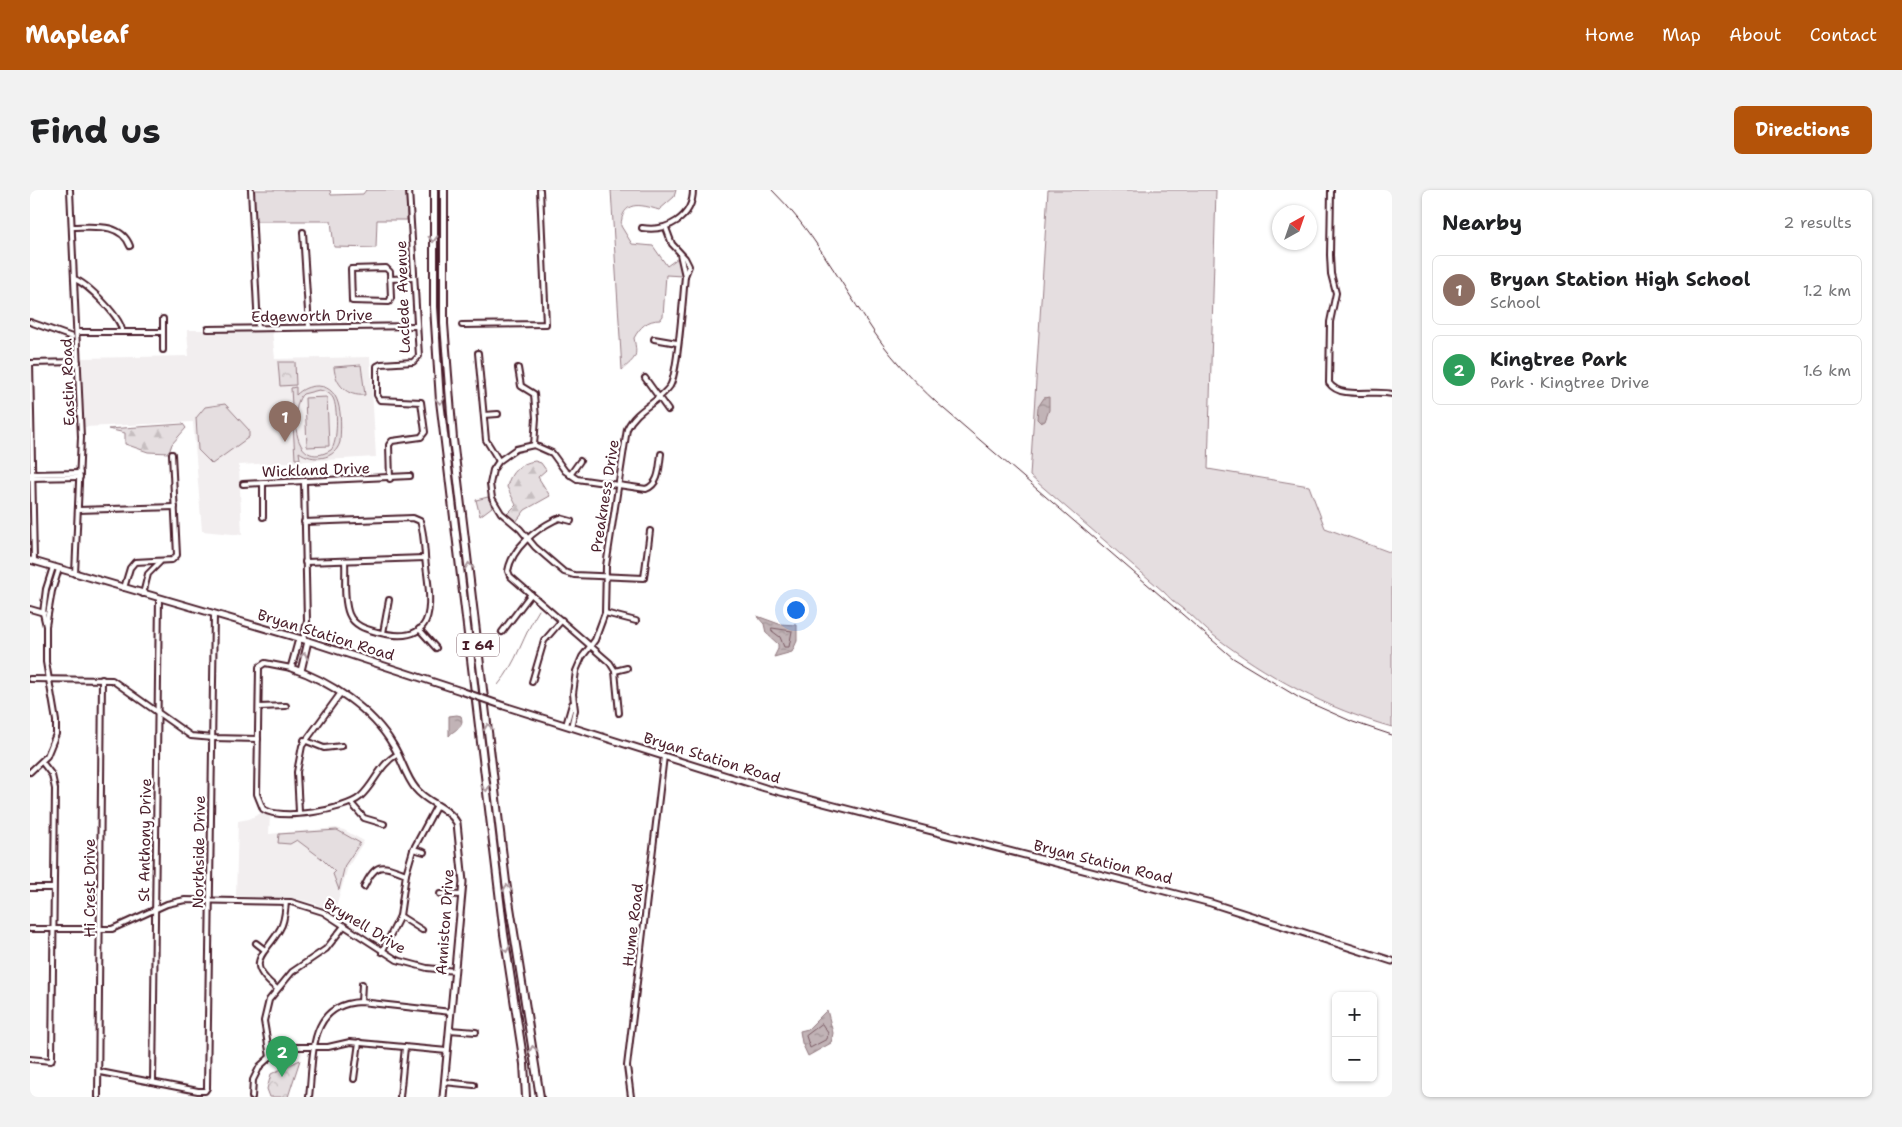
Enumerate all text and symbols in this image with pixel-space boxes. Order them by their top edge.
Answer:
text: Mapleaf [25,19,129,51]
text: Home [1585,23,1634,47]
text: Map [1662,23,1701,47]
text: About [1729,23,1782,47]
text: Contact [1810,23,1877,47]
button: Directions [1734,106,1872,154]
text: Find us [30,107,161,154]
north arrow [1272,205,1317,250]
text: Nearby [1442,209,1522,237]
text: 2 results [1783,212,1852,233]
one-way arrow [428,235,438,243]
street label: Laclede Avenue [391,240,415,354]
text: Bryan Station High School [1490,267,1750,292]
text: 1 [1455,280,1463,301]
text: 1.2 km [1803,280,1851,301]
text: School [1490,292,1540,313]
street label: Edgeworth Drive [251,305,373,327]
street label: Eastin Road [56,337,80,426]
text: Kingtree Park [1490,347,1627,372]
text: 2 [1453,360,1465,381]
text: 1.6 km [1803,360,1851,381]
text: Park · Kingtree Drive [1490,372,1650,393]
one-way arrow [434,397,445,405]
pin: 1 [269,401,301,442]
street label: Preakness Drive [586,438,624,554]
street label: Wickland Drive [261,458,371,482]
one-way arrow [464,561,475,569]
your location [783,597,809,623]
street label: Bryan Station Road [255,605,397,666]
road number: I 64 [457,634,499,656]
one-way arrow [298,652,309,661]
one-way arrow [483,723,494,731]
street label: Bryan Station Road [641,728,783,789]
street label: St Anthony Drive [134,778,156,902]
one-way arrow [480,784,490,793]
street label: Northside Drive [188,795,210,909]
street label: Bryan Station Road [1031,835,1175,889]
street label: Hi Crest Drive [80,839,100,937]
street label: Anniston Drive [431,868,459,976]
street label: Hume Road [618,882,648,968]
one-way arrow [502,884,513,892]
street label: Brynell Drive [320,894,410,958]
one-way arrow [501,945,511,954]
map controls [1332,992,1377,1082]
button: + [1332,992,1377,1037]
pin: 2 [266,1036,298,1077]
button: − [1332,1037,1377,1082]
one-way arrow [528,1044,538,1053]

